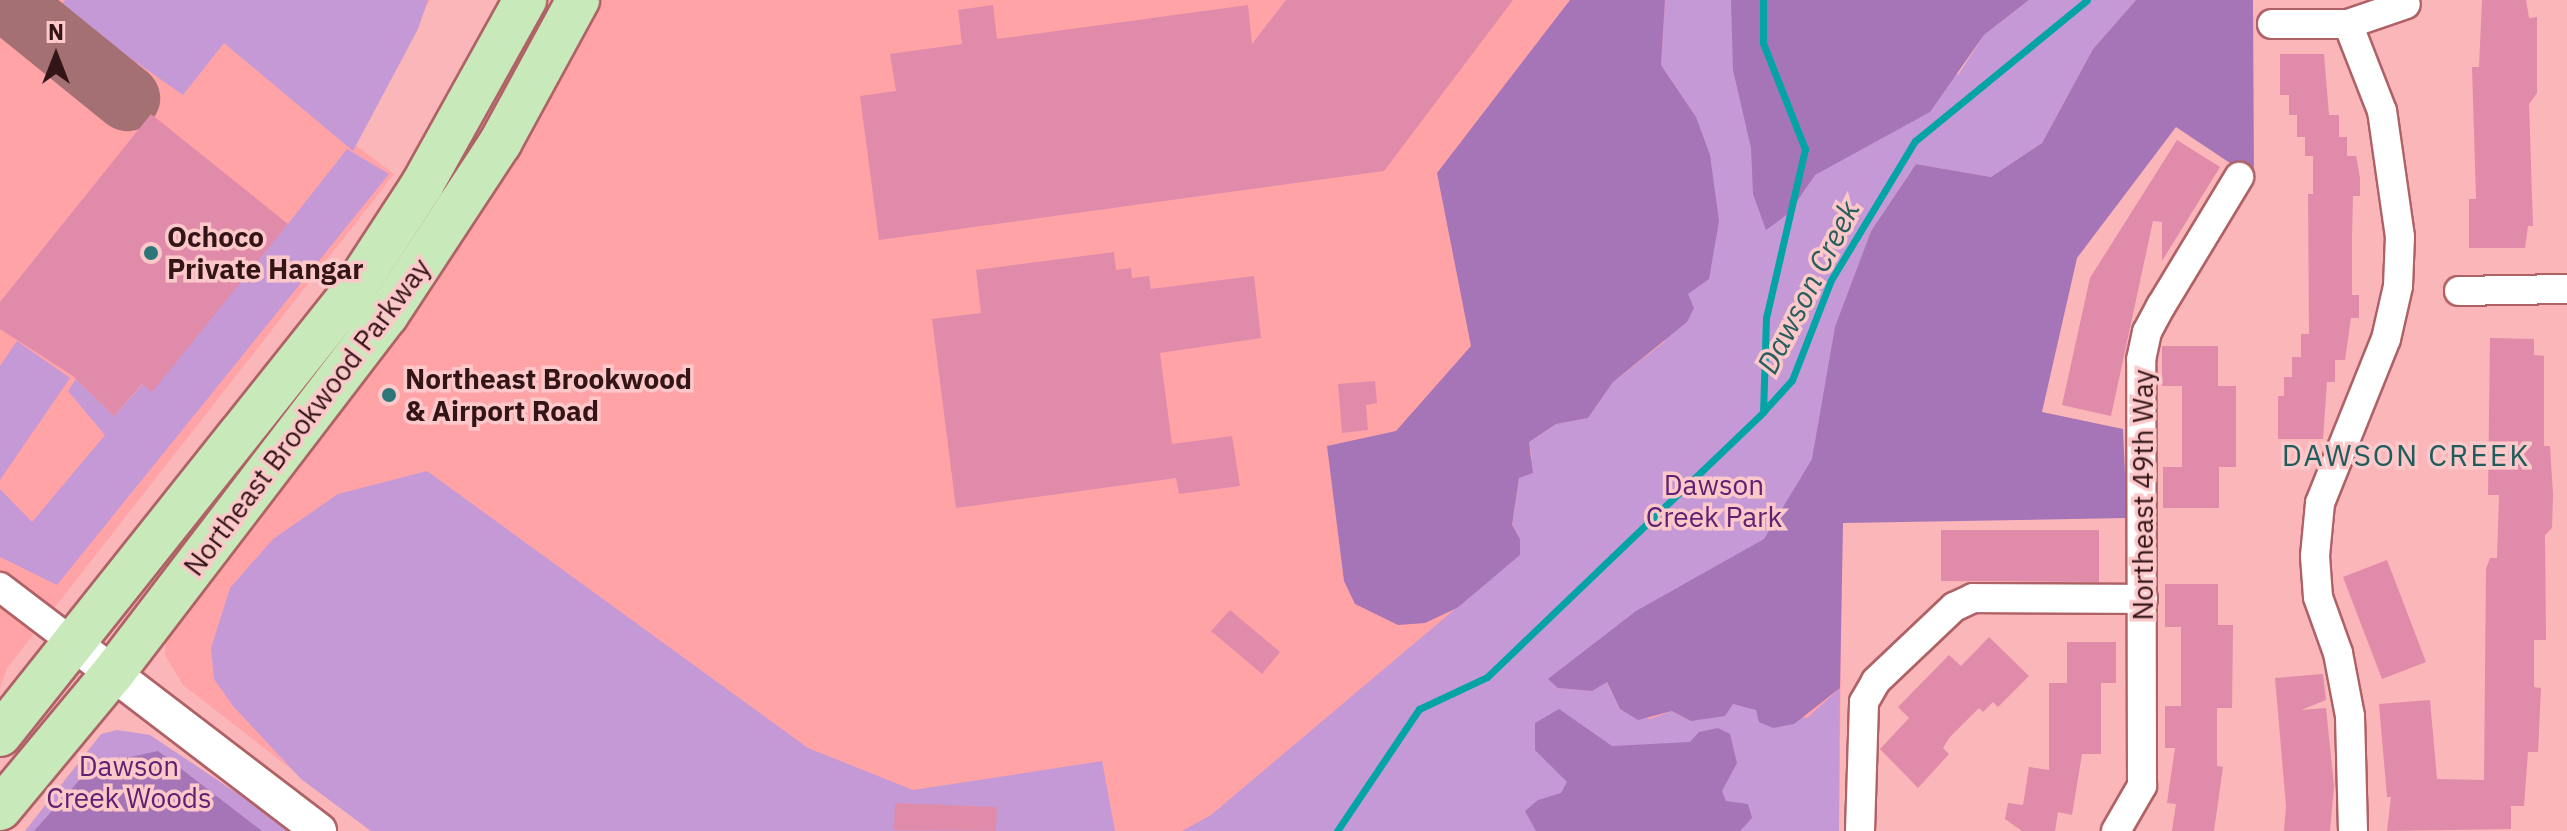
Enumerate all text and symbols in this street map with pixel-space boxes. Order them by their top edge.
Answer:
north arrow [16,16,96,96]
text: N [48,17,64,46]
water label: Dawson Creek [1749,195,1867,379]
place label: Ochoco Private Hangar [167,220,363,286]
marker: Ochoco Private Hangar [142,244,160,262]
street label: Northeast Brookwood Parkway [177,252,437,582]
place label: Northeast Brookwood & Airport Road [405,362,692,428]
street label: Northeast 49th Way [2126,369,2160,621]
marker: Northeast Brookwood & Airport Road [380,386,398,404]
district label: DAWSON CREEK [2282,437,2530,473]
park label: Dawson Creek Park [1646,468,1782,534]
park label: Dawson Creek Woods [46,749,212,815]

